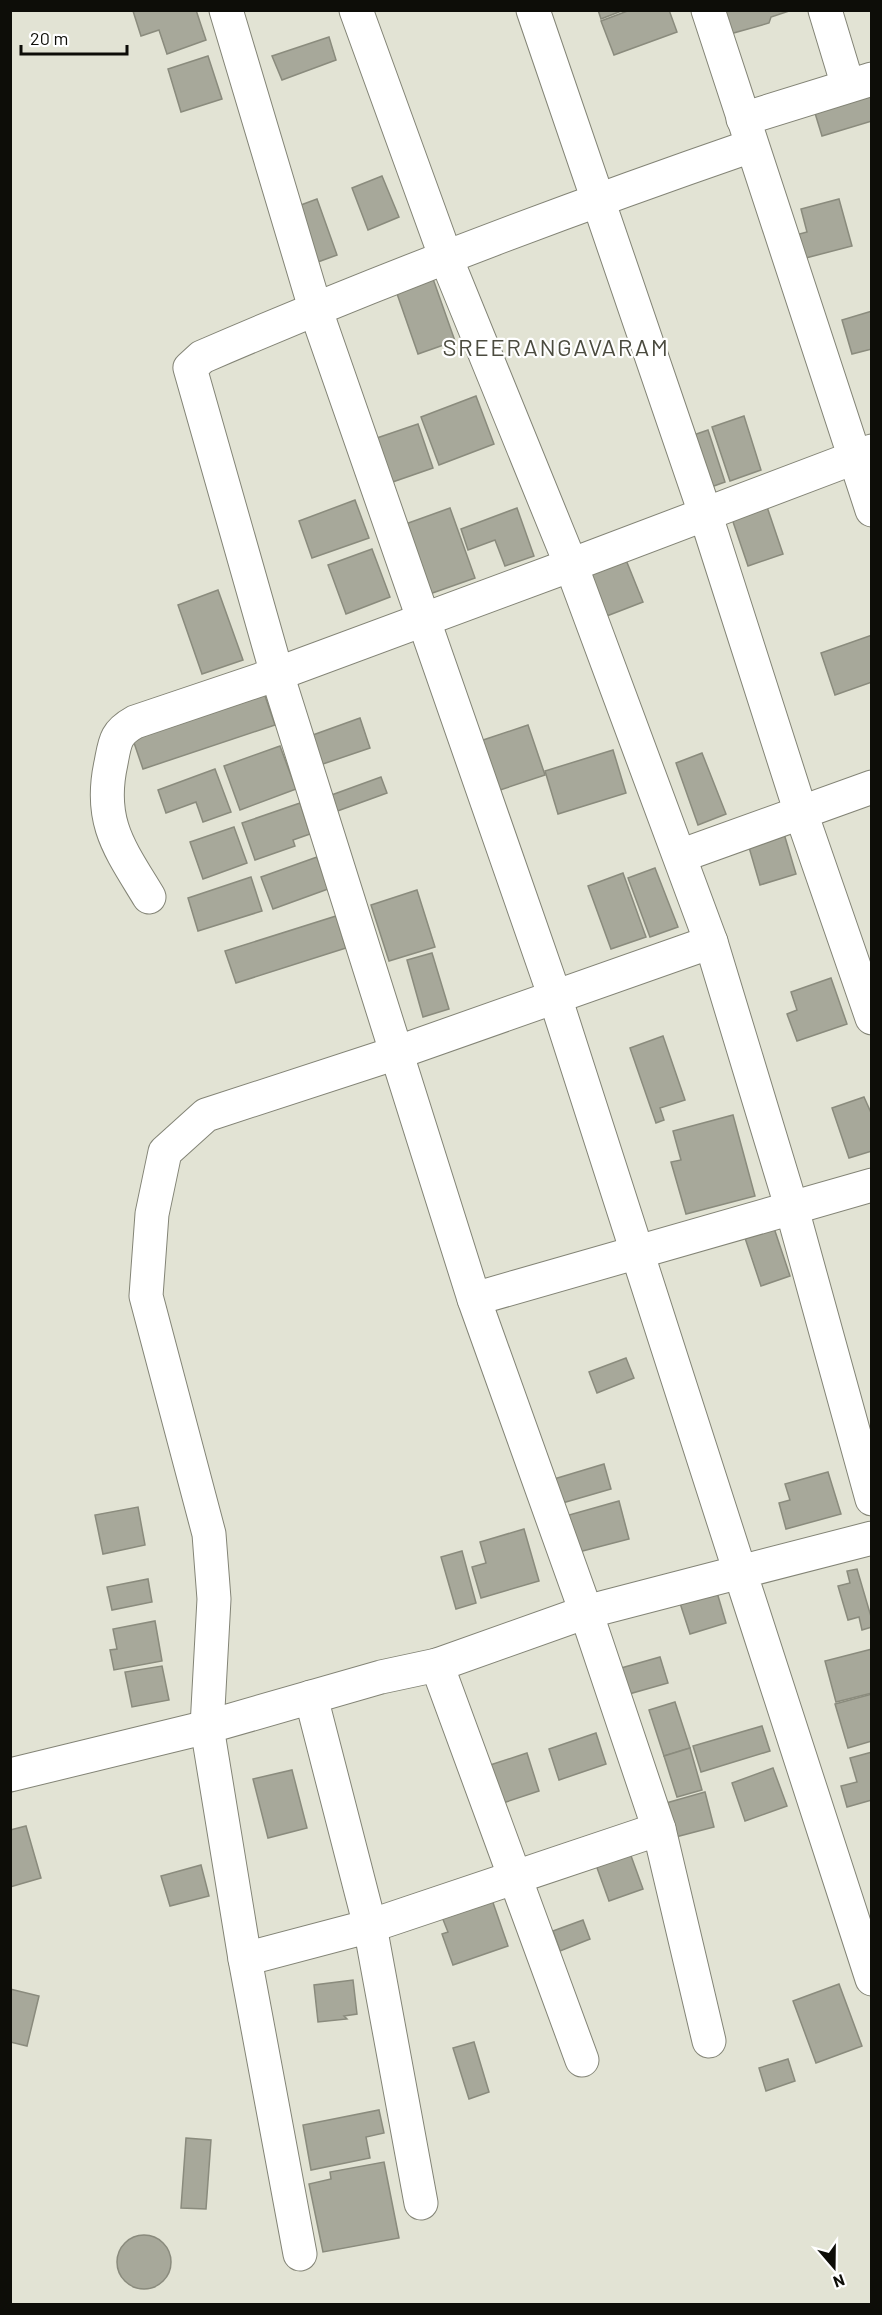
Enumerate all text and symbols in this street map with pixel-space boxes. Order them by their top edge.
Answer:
scale bar [21,18,128,56]
text: 20 m [30,27,68,49]
district label: SREERANGAVARAM [443,332,670,361]
north arrow [804,2237,864,2297]
text: N [831,2271,848,2292]

